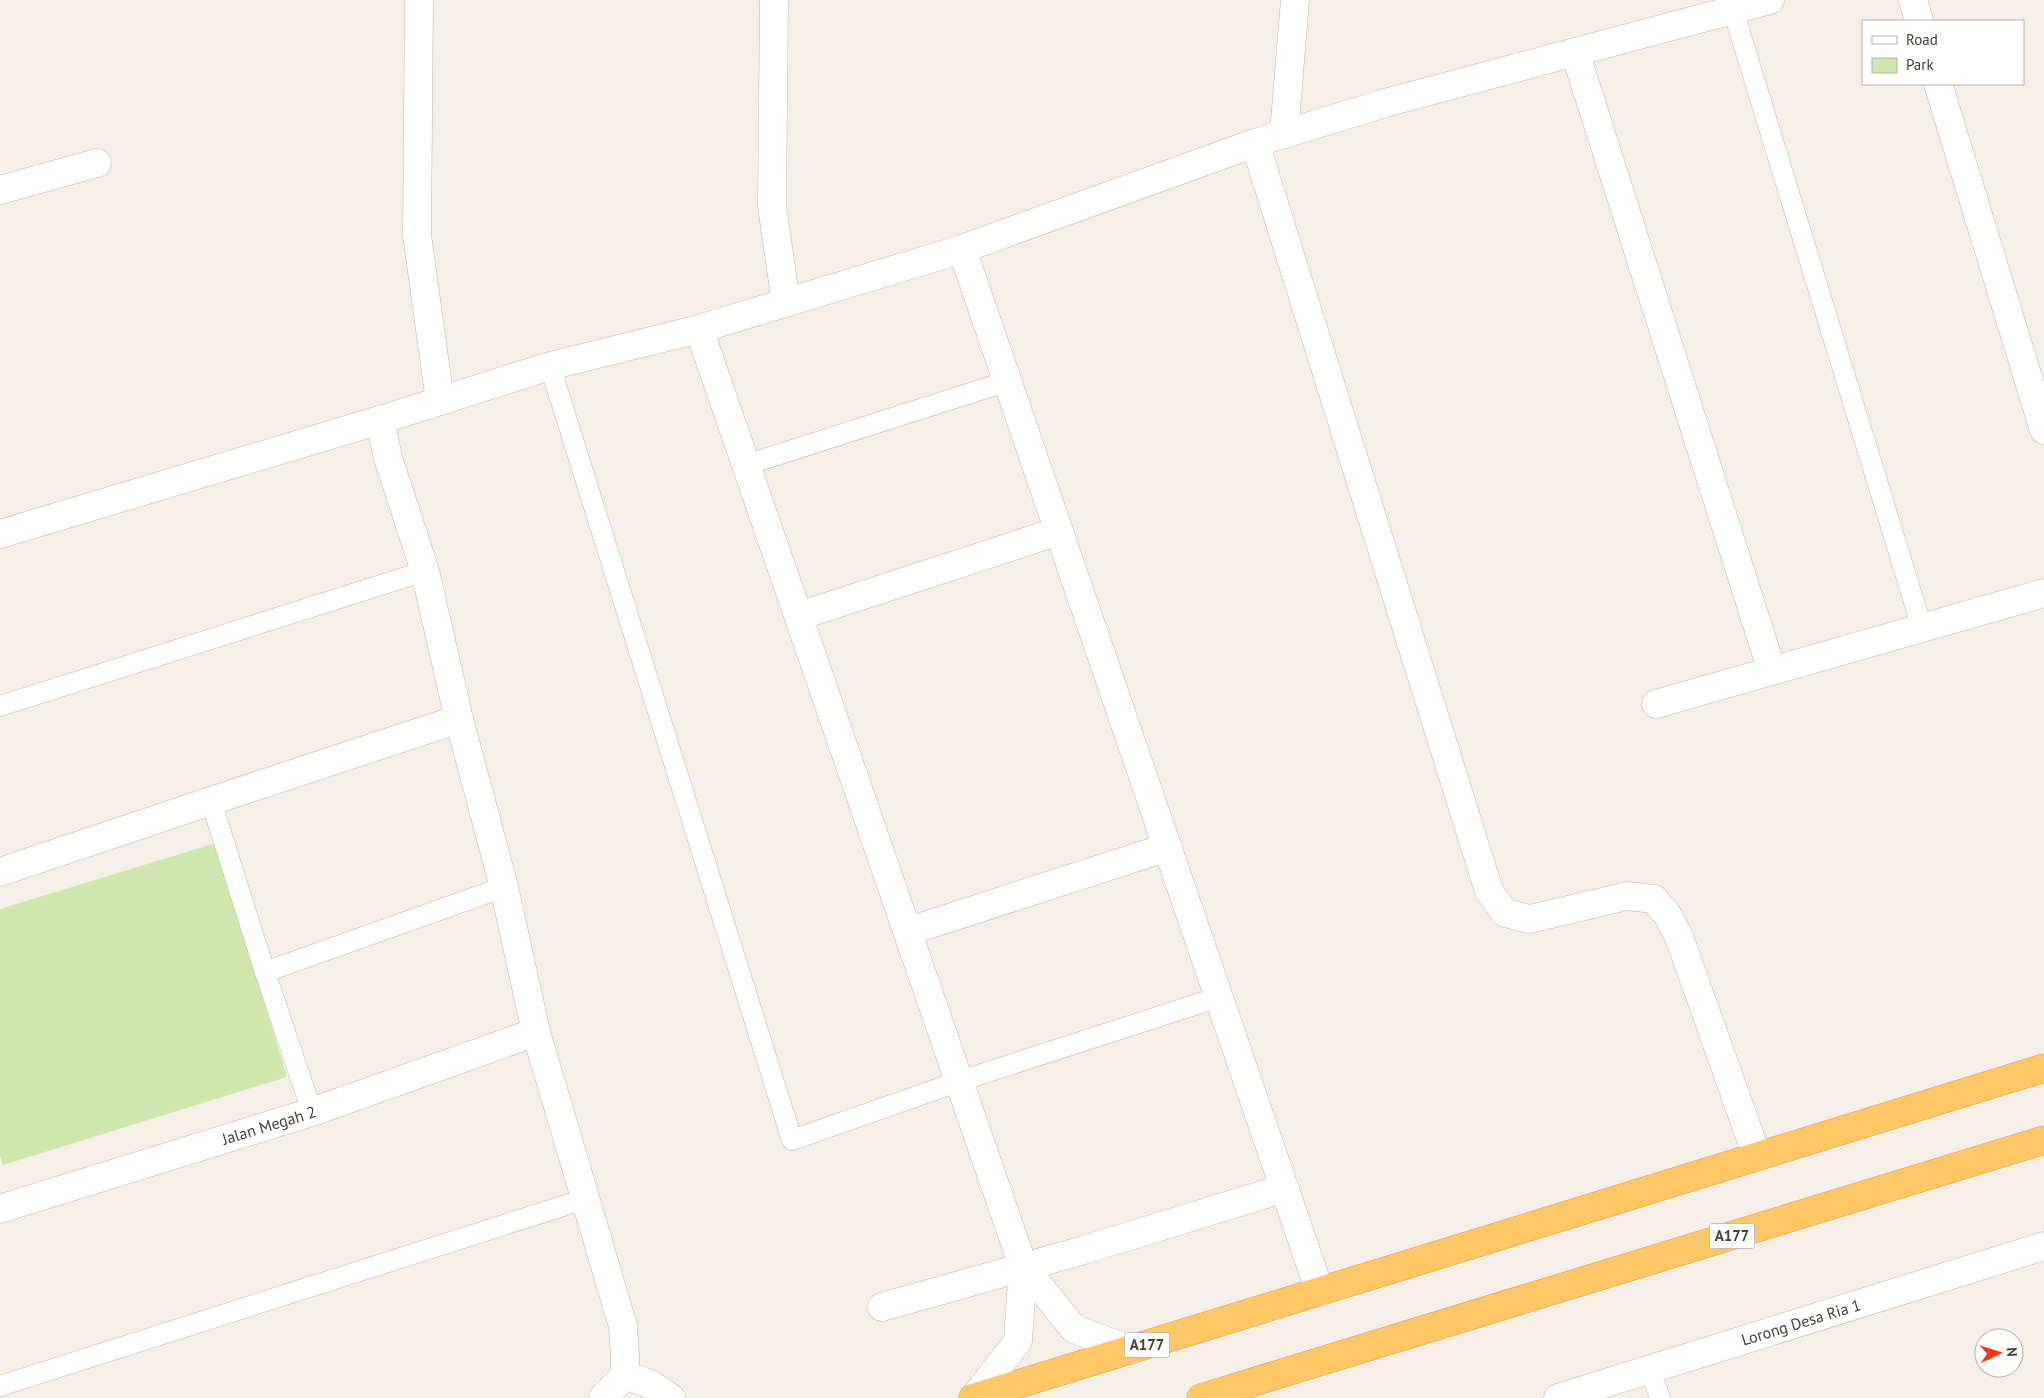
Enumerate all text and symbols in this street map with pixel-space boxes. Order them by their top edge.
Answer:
legend [1862,20,2024,85]
text: Road [1906,30,1938,49]
text: Park [1906,55,1934,74]
street label: Jalan Megah 2 [219,1101,318,1149]
road number: A177 [1710,1224,1754,1248]
street label: Lorong Desa Ria 1 [1739,1294,1863,1350]
north arrow [1974,1328,2024,1378]
road number: A177 [1124,1332,1170,1358]
text: N [2003,1347,2021,1357]

